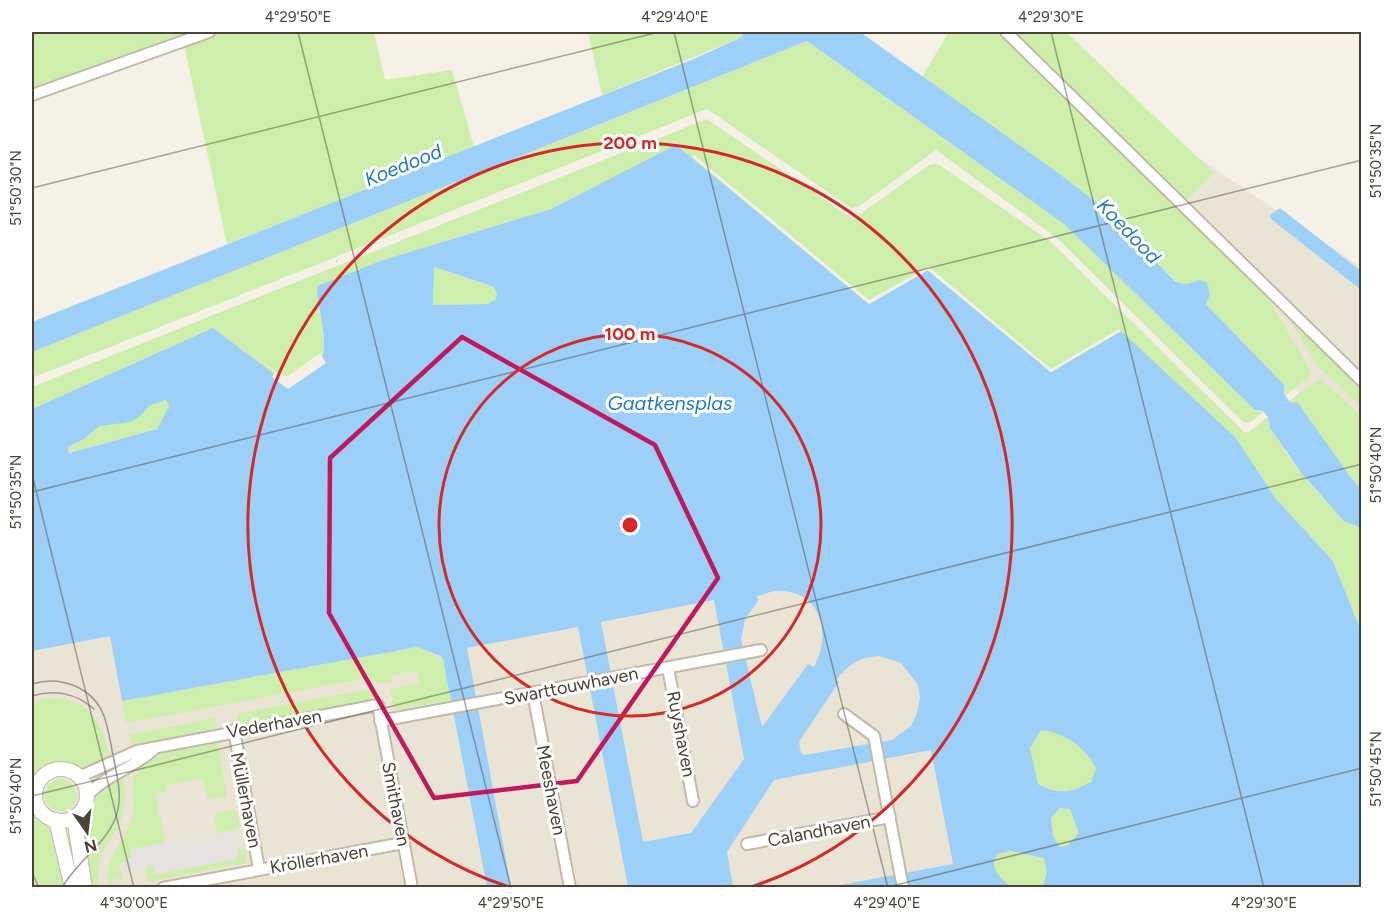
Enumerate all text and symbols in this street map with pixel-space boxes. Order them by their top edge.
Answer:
text: 4°29'50"E [265,8,331,26]
text: 4°29'40"E [641,8,709,26]
text: 4°29'30"E [1018,8,1084,26]
text: 51°50'35"N [1367,124,1385,198]
text: 200 m [603,132,657,154]
water label: Koedood [361,139,445,191]
text: 51°50'30"N [7,150,25,226]
water label: Koedood [1092,193,1166,269]
text: 100 m [605,323,655,345]
water label: Gaatkensplas [608,391,733,415]
text: 51°50'40"N [1367,427,1385,503]
text: 51°50'35"N [7,455,25,529]
centre of rings [620,515,640,535]
street label: Swarttouwhaven [502,662,640,710]
street label: Ruyshaven [662,689,700,779]
street label: Vederhaven [225,705,323,743]
text: 51°50'45"N [1367,731,1385,807]
street label: Meeshaven [531,743,571,837]
street label: Müllerhaven [226,750,266,850]
text: 51°50'40"N [7,758,25,834]
street label: Smithaven [377,760,415,848]
north arrow [57,802,117,862]
street label: Calandhaven [766,810,872,852]
text: N [82,835,99,857]
street label: Kröllerhaven [268,840,370,878]
text: 4°30'00"E [100,894,168,912]
text: 4°29'50"E [478,894,544,912]
text: 4°29'40"E [853,894,921,912]
text: 4°29'30"E [1231,894,1297,912]

